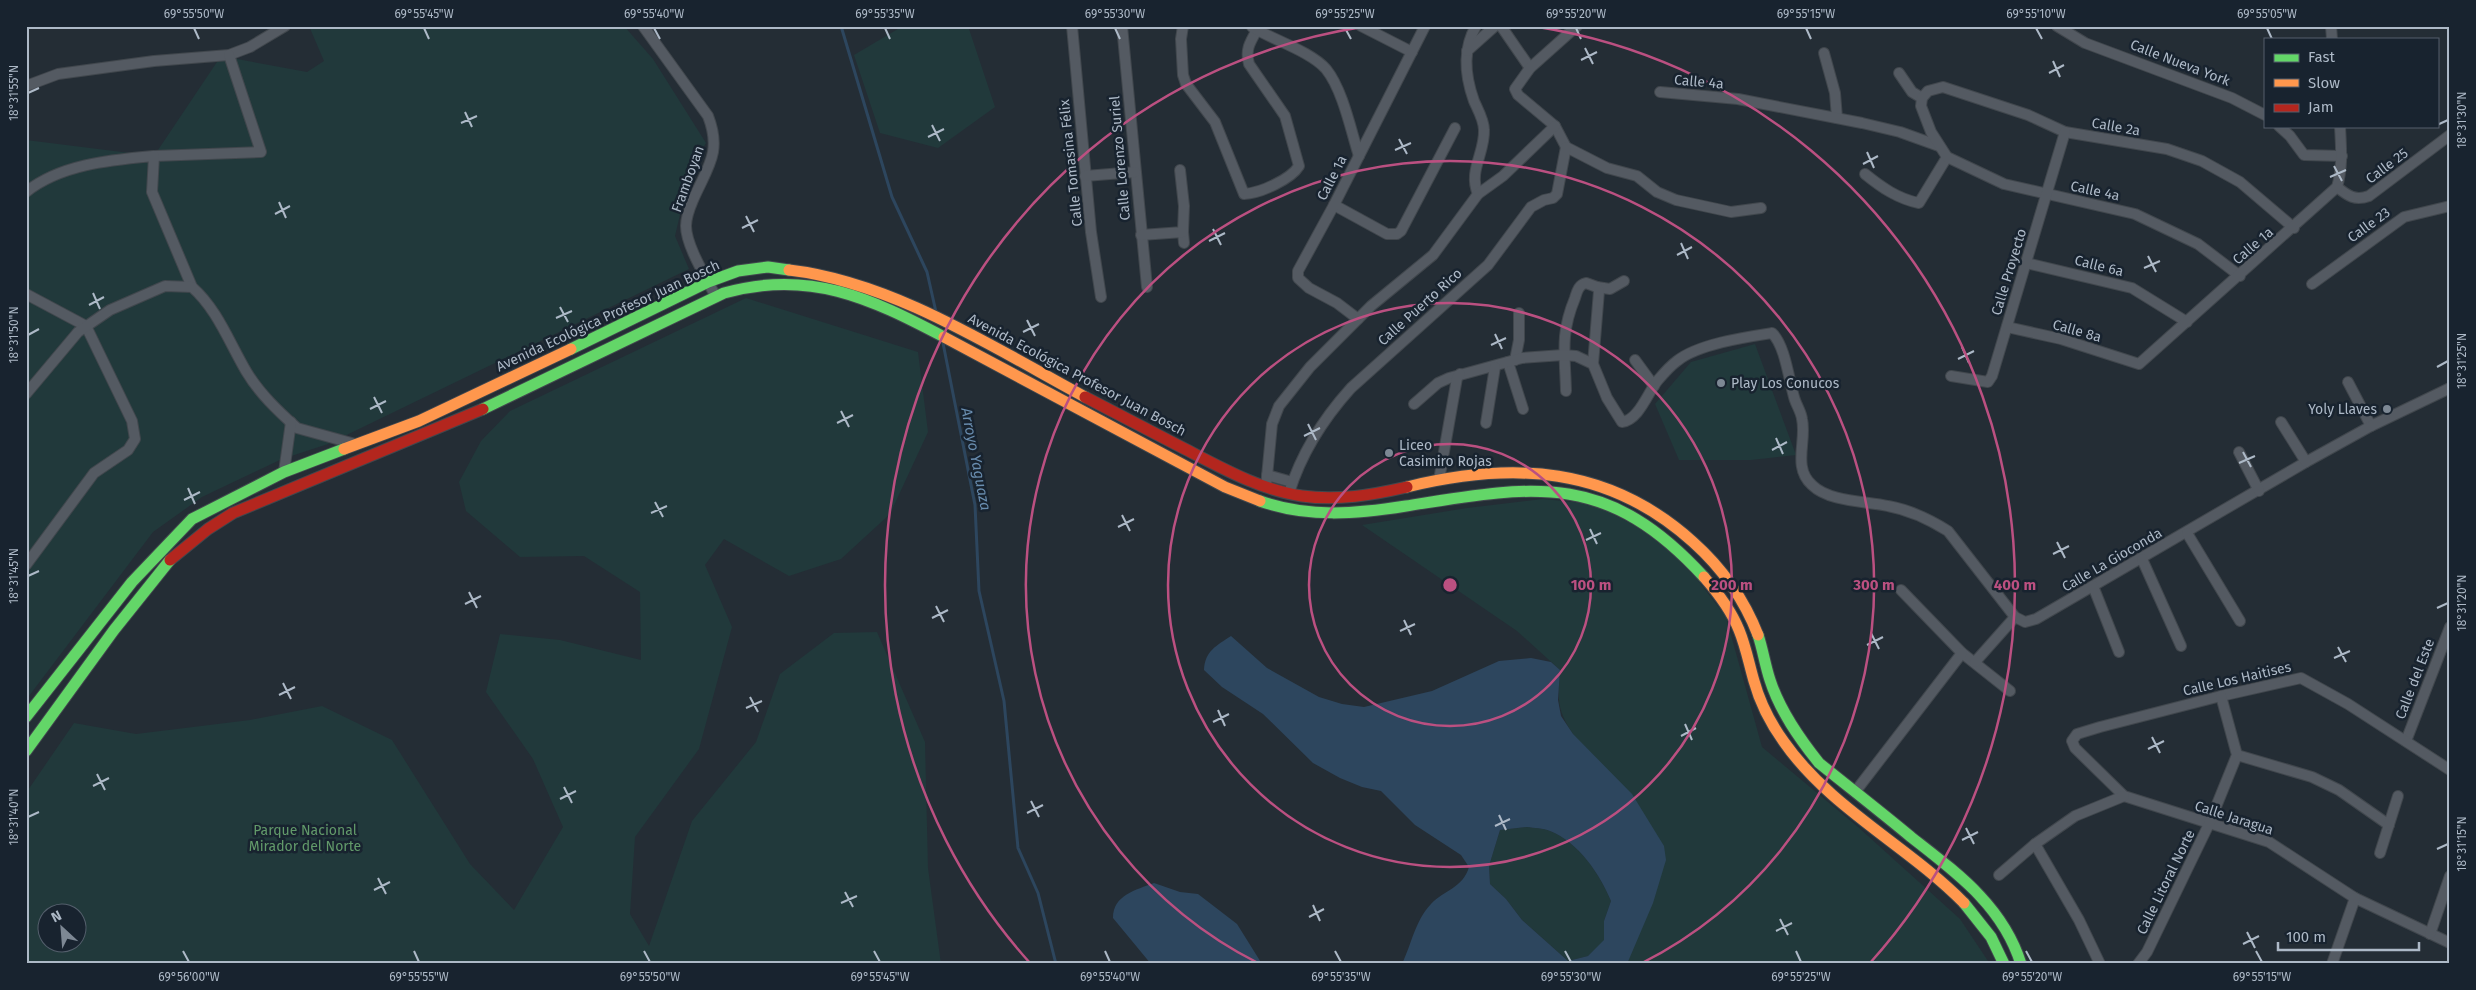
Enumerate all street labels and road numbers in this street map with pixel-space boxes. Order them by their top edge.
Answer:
street label: Calle Nueva York [2128,36,2233,90]
street label: Calle 4a [1673,71,1725,93]
street label: Calle Lorenzo Suriel [1106,95,1134,221]
street label: Calle Tomasina Félix [1056,98,1086,227]
street label: Calle 2a [2090,114,2142,140]
street label: Framboyan [668,143,708,215]
street label: Calle 25 [2362,145,2412,187]
street label: Calle 1a [1313,153,1351,203]
street label: Calle 4a [2069,178,2121,204]
street label: Calle 23 [2344,204,2394,246]
street label: Calle 1a [2229,224,2277,268]
street label: Calle Proyecto [1988,227,2030,317]
street label: Calle 6a [2073,252,2125,280]
street label: Avenida Ecológica Profesor Juan Bosch [494,257,722,375]
street label: Calle Puerto Rico [1374,265,1466,349]
street label: Avenida Ecológica Profesor Juan Bosch [965,310,1189,440]
street label: Calle 8a [2051,316,2103,346]
street label: Calle La Gioconda [2059,525,2165,595]
street label: Calle del Este [2392,636,2438,722]
street label: Calle Los Haitises [2181,658,2293,700]
street label: Calle Jaragua [2192,797,2276,839]
street label: Calle Litoral Norte [2133,827,2199,937]

